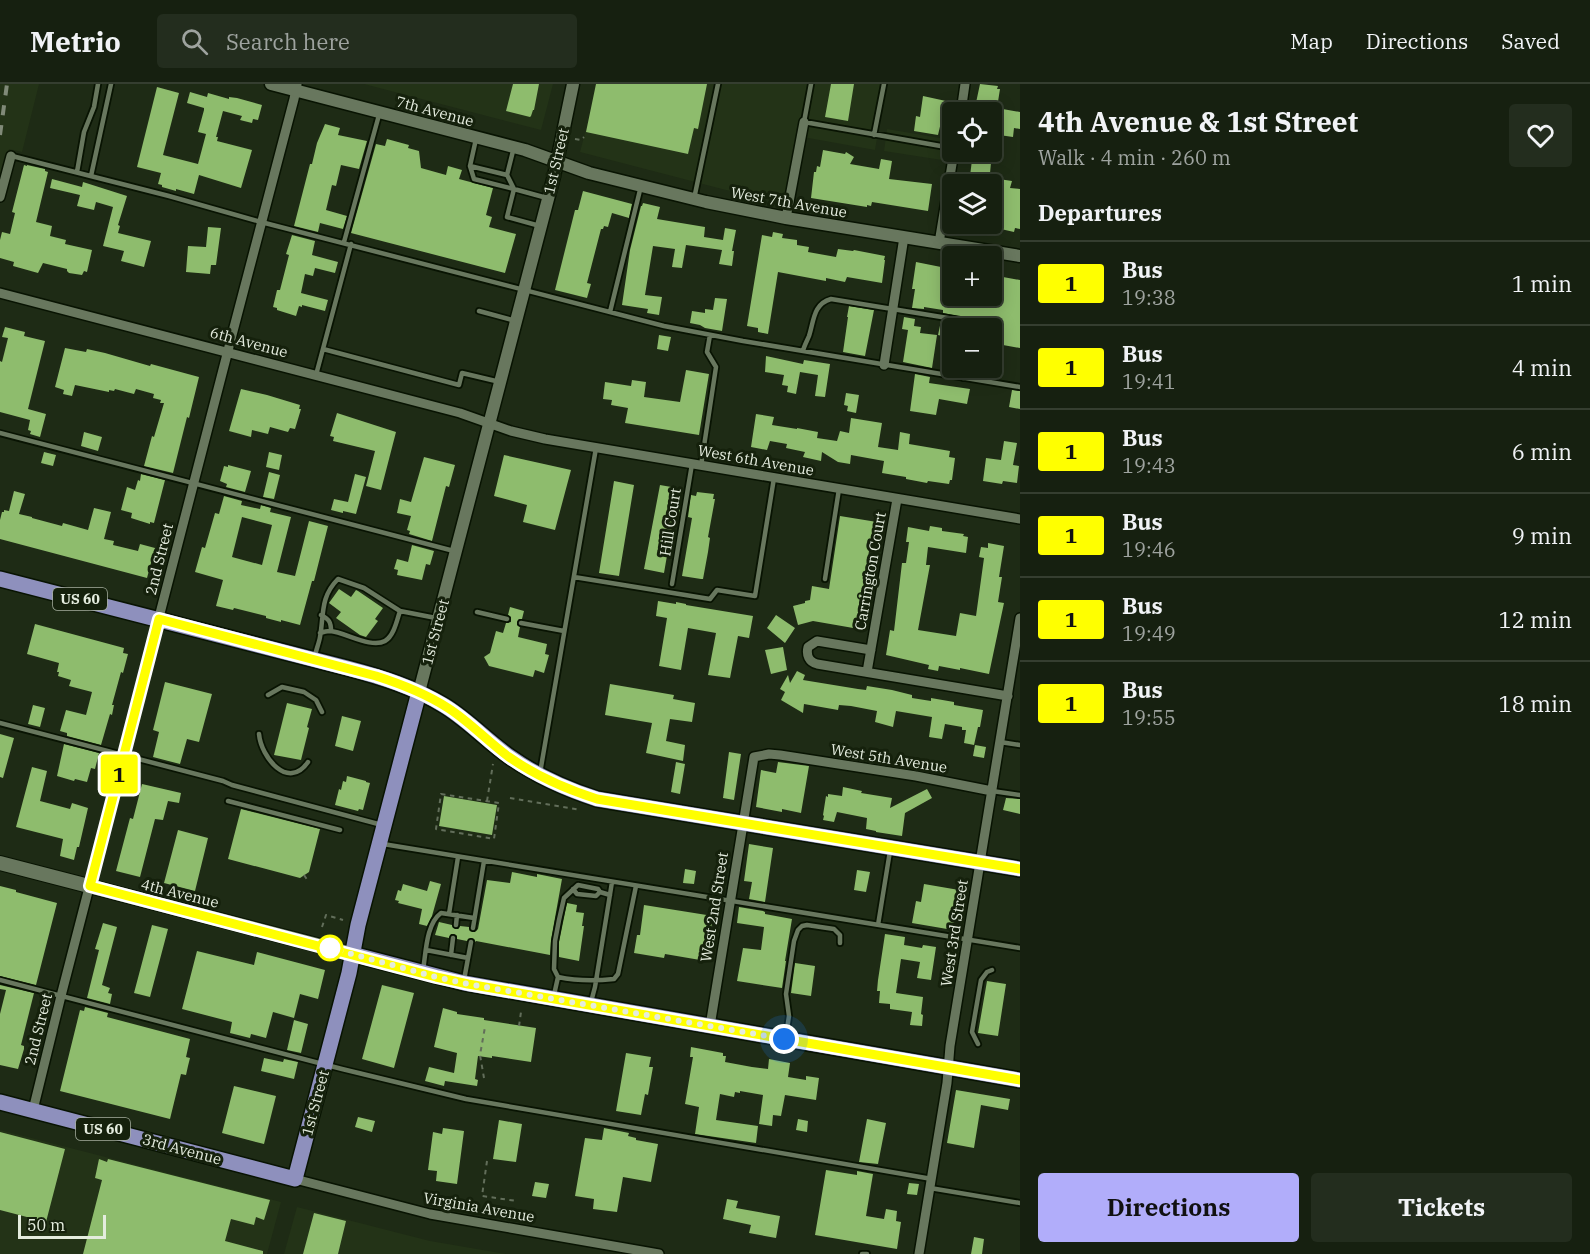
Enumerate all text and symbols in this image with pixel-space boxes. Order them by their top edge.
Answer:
search box [157,14,577,68]
text: Metrio [30,23,121,60]
icon: search [178,25,211,58]
text: Search here [226,27,350,56]
text: Map [1290,27,1333,55]
text: Directions [1366,27,1468,55]
text: Saved [1501,27,1560,55]
street label: 7th Avenue [394,91,476,131]
map controls [942,102,1002,378]
button: locate [942,102,1002,162]
text: 4th Avenue & 1st Street [1038,103,1358,140]
button: heart [1509,104,1572,167]
street label: 1st Street [539,126,573,196]
text: Walk · 4 min · 260 m [1038,144,1231,171]
button: layers [942,174,1002,234]
street label: West 7th Avenue [729,182,849,222]
text: Departures [1038,198,1162,227]
button: + [942,246,1002,306]
text: Bus [1122,255,1163,284]
text: 1 [1065,269,1077,297]
text: 1 min [1512,269,1572,298]
text: 19:38 [1122,284,1176,311]
button: − [942,318,1002,378]
street label: 6th Avenue [208,322,290,362]
text: Bus [1122,339,1163,368]
text: 1 [1065,353,1077,381]
text: 4 min [1512,353,1572,382]
text: 19:41 [1122,368,1176,395]
text: Bus [1122,423,1163,452]
text: 1 [1065,437,1077,465]
text: 6 min [1512,437,1572,466]
street label: West 6th Avenue [696,440,816,480]
text: 19:43 [1122,452,1176,479]
street label: Hill Court [655,487,685,557]
text: Bus [1122,507,1163,536]
street label: Carrington Court [850,510,890,632]
street label: 2nd Street [141,521,177,597]
text: 1 [1065,521,1077,549]
text: 9 min [1512,521,1572,550]
text: 19:46 [1122,536,1176,563]
road number: US 60 [53,588,107,610]
text: Bus [1122,591,1163,620]
street label: 1st Street [417,597,453,667]
text: 1 [1065,605,1077,633]
text: 12 min [1499,605,1572,634]
text: 19:49 [1122,620,1176,647]
text: Bus [1122,675,1163,704]
text: 1 [1065,689,1077,717]
text: 18 min [1499,689,1572,718]
text: 19:55 [1122,704,1176,731]
street label: West 5th Avenue [829,739,949,777]
line badge: 1 [100,754,138,794]
text: 1 [113,760,125,788]
street label: West 2nd Street [696,851,732,963]
street label: 4th Avenue [139,874,221,912]
street label: West 3rd Street [936,878,972,988]
unlabelled marker [317,935,343,961]
street label: 2nd Street [20,991,56,1067]
your location [769,1024,799,1054]
street label: 1st Street [297,1068,333,1138]
road number: US 60 [76,1118,130,1140]
street label: 3rd Avenue [140,1129,224,1169]
button: Directions [1038,1173,1299,1242]
button: Tickets [1311,1173,1572,1242]
street label: Virginia Avenue [422,1188,536,1226]
scale bar [18,1212,106,1240]
text: 50 m [27,1215,65,1235]

